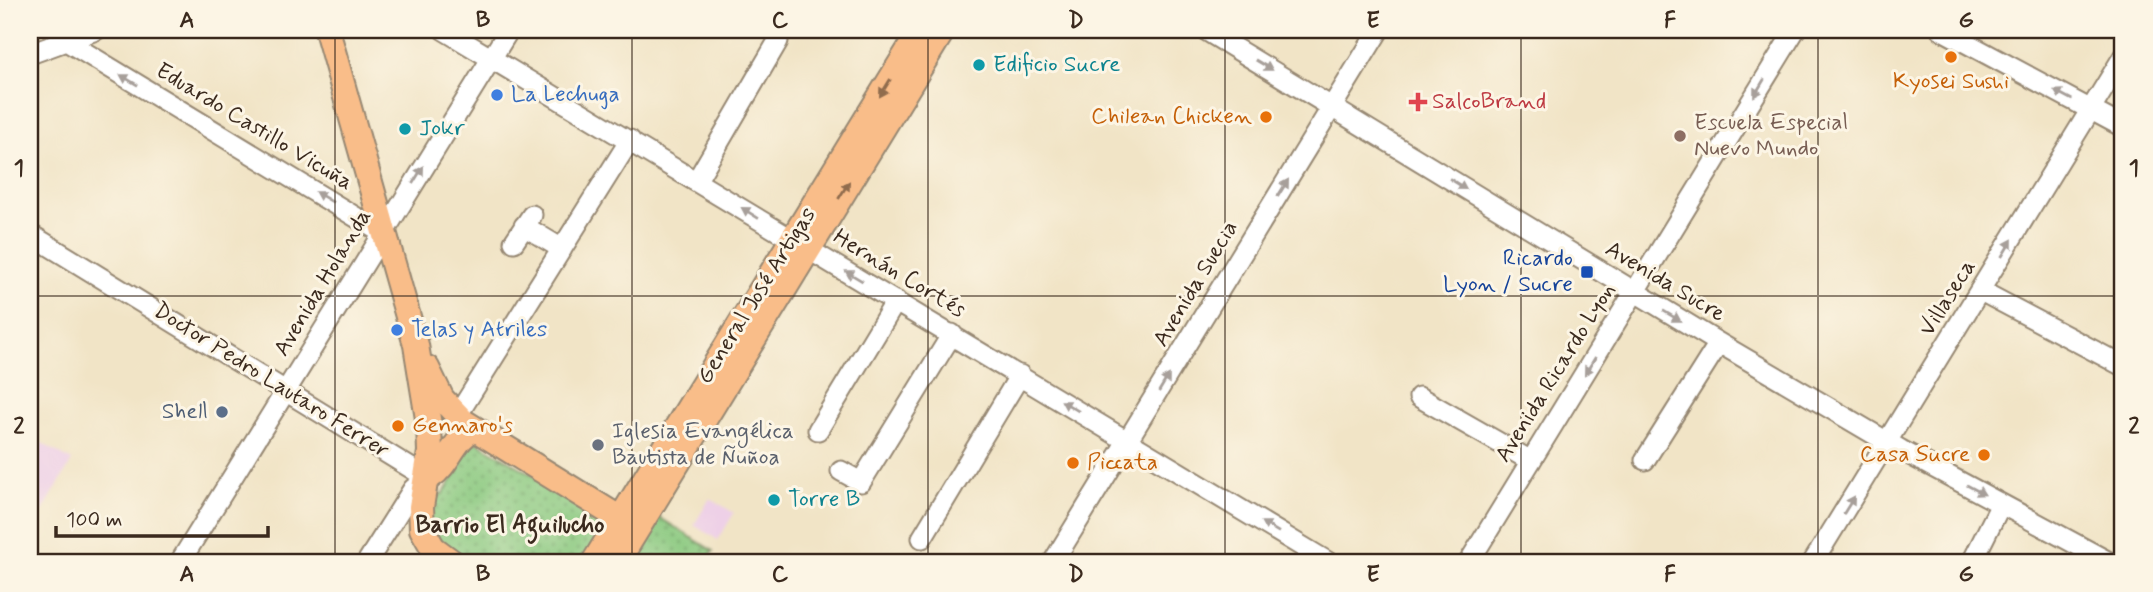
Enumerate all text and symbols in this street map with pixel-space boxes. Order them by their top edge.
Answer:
text: A [179,6,195,36]
text: B [476,6,491,36]
text: C [772,6,789,36]
text: D [1068,6,1084,36]
text: E [1366,6,1380,36]
text: F [1664,6,1676,36]
text: G [1958,6,1974,36]
marker: Kyosei Sushi [1943,49,1959,65]
place label: Edificio Sucre [993,50,1120,80]
street label: Eduardo Castillo Vicuña [150,56,358,198]
marker: Edificio Sucre [971,57,987,73]
one-way arrow [1254,59,1273,71]
place label: Kyosei Sushi [1893,67,2009,97]
one-way arrow [119,74,138,87]
one-way arrow [879,78,892,97]
one-way arrow [1753,78,1766,98]
place label: La Lechuga [511,80,620,110]
marker: La Lechuga [489,87,505,103]
place label: SalcoBrand [1432,87,1546,117]
one-way arrow [2053,89,2073,101]
marker: SalcoBrand [1410,94,1426,110]
place label: Chilean Chicken [1091,102,1252,132]
place label: Escuela Especial Nuevo Mundo [1694,108,1848,164]
marker: Chilean Chicken [1258,109,1274,125]
place label: Jokr [419,114,465,144]
marker: Jokr [397,121,413,137]
marker: Escuela Especial Nuevo Mundo [1672,128,1688,144]
text: 1 [14,154,24,184]
text: 1 [2129,154,2139,184]
one-way arrow [411,165,424,184]
one-way arrow [1448,178,1467,190]
one-way arrow [1277,179,1289,198]
one-way arrow [838,181,850,200]
one-way arrow [315,191,334,204]
street label: General José Artigas [691,202,823,390]
street label: Avenida Holanda [267,204,379,362]
one-way arrow [740,206,760,219]
street label: Avenida Suecia [1147,215,1245,353]
street label: Hernán Cortés [827,223,971,325]
street label: Avenida Sucre [1599,234,1731,330]
one-way arrow [2001,239,2013,258]
place label: Ricardo Lyon / Sucre [1443,244,1573,300]
street label: Villaseca [1913,254,1983,342]
marker: Ricardo Lyon / Sucre [1579,264,1595,280]
one-way arrow [845,269,864,282]
street label: Avenida Ricardo Lyon [1489,278,1623,468]
street label: Doctor Pedro Lautaro Ferrer [147,296,395,466]
one-way arrow [1663,310,1682,322]
place label: Telas y Atriles [411,315,547,345]
marker: Telas y Atriles [389,322,405,338]
one-way arrow [1583,356,1596,375]
one-way arrow [1158,373,1171,392]
place label: Shell [162,397,208,427]
one-way arrow [1061,399,1080,412]
marker: Shell [214,404,230,420]
place label: Gennaro's [412,411,513,441]
text: 2 [13,412,25,442]
text: 2 [2128,412,2140,442]
place label: Iglesia Evangélica Bautista de Ñuñoa [612,417,794,473]
marker: Gennaro's [390,418,406,434]
marker: Iglesia Evangélica Bautista de Ñuñoa [590,437,606,453]
place label: Casa Sucre [1860,440,1970,470]
marker: Casa Sucre [1976,447,1992,463]
place label: Piccata [1087,448,1158,478]
marker: Piccata [1065,455,1081,471]
place label: Torre B [788,485,860,515]
one-way arrow [1966,485,1986,496]
marker: Torre B [766,492,782,508]
scale bar [56,494,268,538]
one-way arrow [1843,495,1856,514]
text: 100 m [66,506,122,534]
district label: Barrio El Aguilucho [415,510,605,544]
one-way arrow [1260,520,1279,533]
text: A [179,560,195,590]
text: B [476,560,491,590]
text: C [772,560,789,590]
text: D [1068,560,1084,590]
text: E [1366,560,1380,590]
text: F [1664,560,1676,590]
text: G [1958,560,1974,590]

